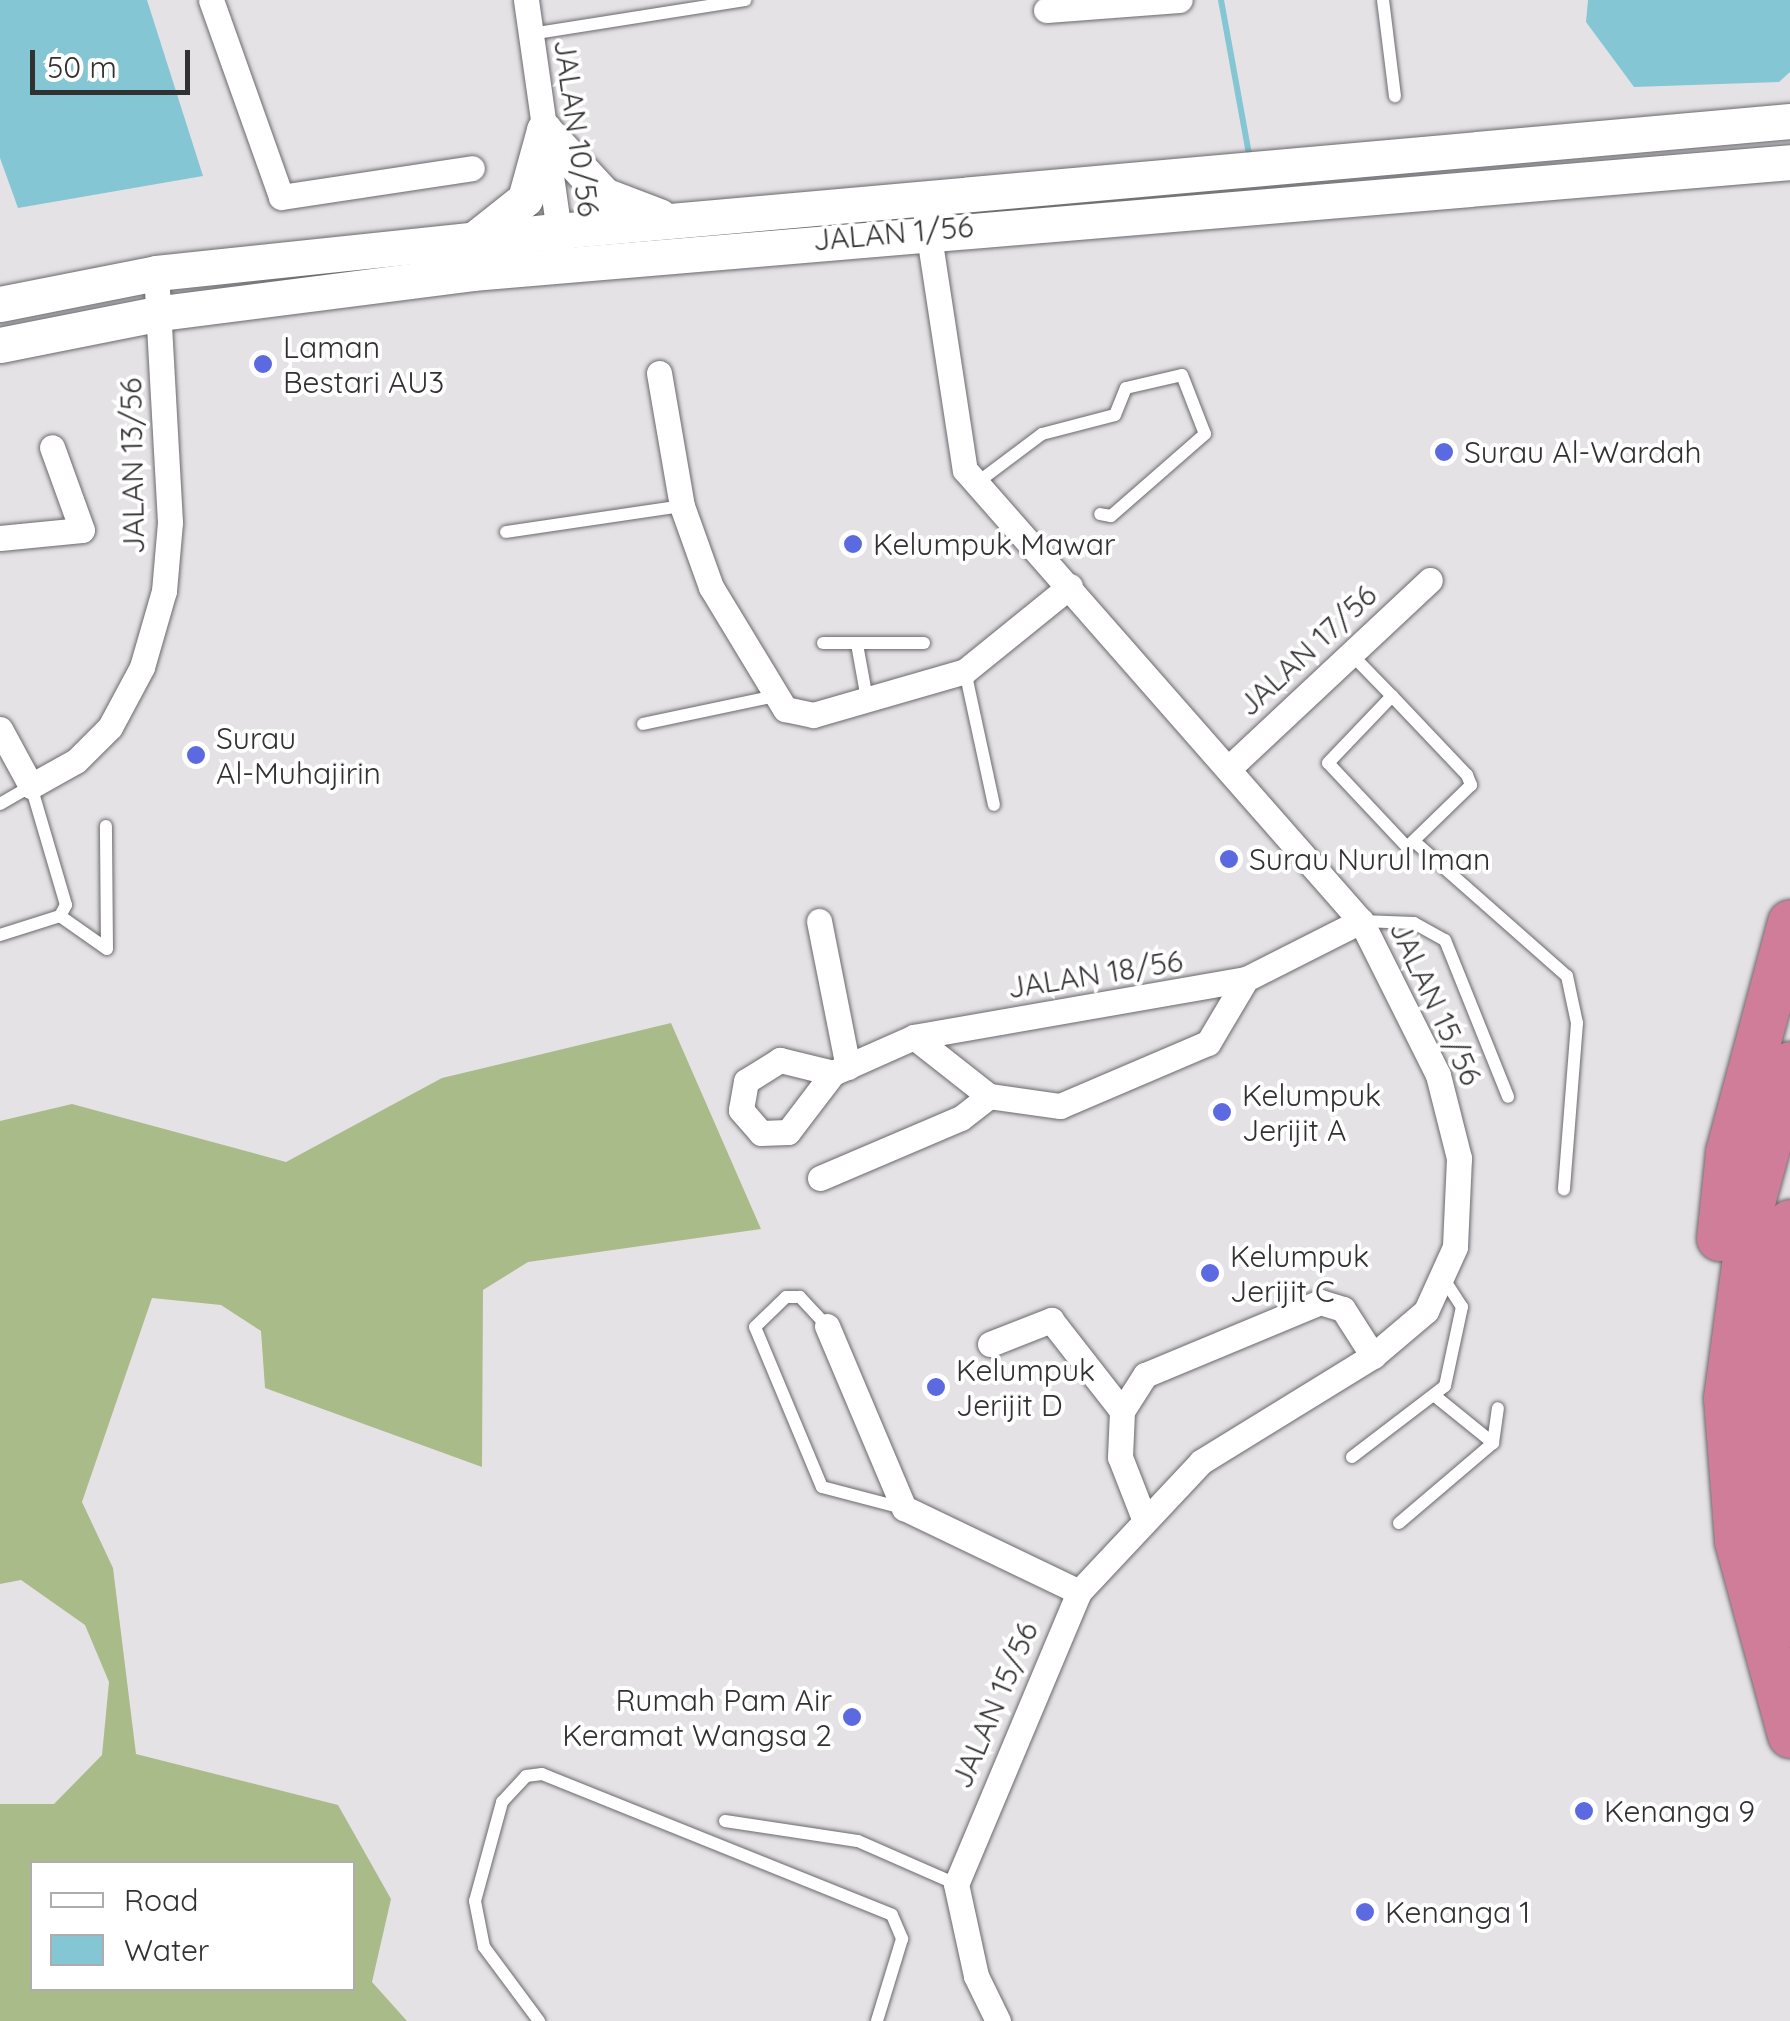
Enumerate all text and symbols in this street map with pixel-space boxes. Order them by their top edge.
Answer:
scale bar [35,30,195,92]
street label: JALAN 10/56 [547,37,607,219]
text: 50 m [47,48,117,86]
street label: JALAN 1/56 [811,208,975,258]
place label: Laman Bestari AU3 [283,329,444,400]
marker: Laman Bestari AU3 [252,353,274,375]
street label: JALAN 13/56 [112,377,152,555]
place label: Surau Al-Wardah [1464,434,1701,470]
marker: Surau Al-Wardah [1433,441,1455,463]
place label: Kelumpuk Mawar [873,526,1115,562]
marker: Kelumpuk Mawar [842,533,864,555]
street label: JALAN 17/56 [1230,577,1384,723]
place label: Surau Al-Muhajirin [216,720,381,790]
marker: Surau Al-Muhajirin [185,744,207,766]
place label: Surau Nurul Iman [1249,841,1490,877]
marker: Surau Nurul Iman [1218,848,1240,870]
street label: JALAN 15/56 [1382,915,1490,1091]
street label: JALAN 18/56 [1005,942,1185,1006]
place label: Kelumpuk Jerijit A [1242,1077,1381,1148]
marker: Kelumpuk Jerijit A [1211,1101,1233,1123]
place label: Kelumpuk Jerijit C [1230,1238,1369,1308]
marker: Kelumpuk Jerijit C [1199,1262,1221,1284]
place label: Kelumpuk Jerijit D [956,1352,1095,1422]
marker: Kelumpuk Jerijit D [925,1376,947,1398]
street label: JALAN 15/56 [943,1616,1045,1794]
place label: Rumah Pam Air Keramat Wangsa 2 [562,1682,832,1752]
marker: Rumah Pam Air Keramat Wangsa 2 [841,1706,863,1728]
place label: Kenanga 9 [1604,1793,1755,1829]
marker: Kenanga 9 [1573,1800,1595,1822]
legend [30,1861,355,1991]
text: Road [124,1881,198,1919]
place label: Kenanga 1 [1385,1894,1530,1930]
marker: Kenanga 1 [1354,1901,1376,1923]
text: Water [124,1931,209,1969]

